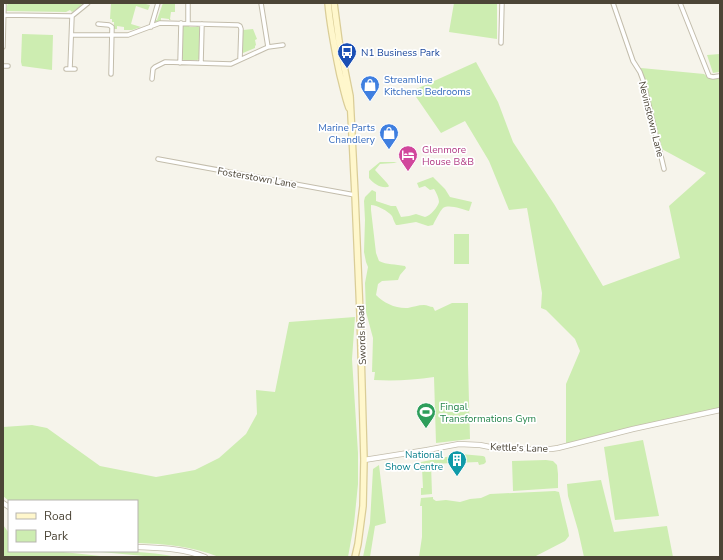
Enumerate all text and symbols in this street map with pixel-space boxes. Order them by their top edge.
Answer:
bus stop icon: N1 Business Park [336,41,358,69]
place label: N1 Business Park [361,46,441,60]
place label: Streamline Kitchens Bedrooms [384,73,471,99]
shop icon: Streamline Kitchens Bedrooms [359,74,381,102]
street label: Nevinstown Lane [635,80,667,159]
place label: Marine Parts Chandlery [318,121,376,147]
shop icon: Marine Parts Chandlery [378,122,400,150]
place label: Glenmore House B&B [422,143,474,169]
hotel icon: Glenmore House B&B [397,144,419,172]
street label: Fosterstown Lane [216,164,297,192]
street label: Swords Road [354,305,370,365]
place label: Fingal Transformations Gym [440,400,536,426]
sports icon: Fingal Transformations Gym [415,401,437,429]
street label: Kettle's Lane [490,440,548,456]
place label: National Show Centre [385,448,443,474]
building icon: National Show Centre [446,449,468,477]
legend [8,500,138,552]
text: Road [44,508,72,524]
text: Park [44,528,69,544]

